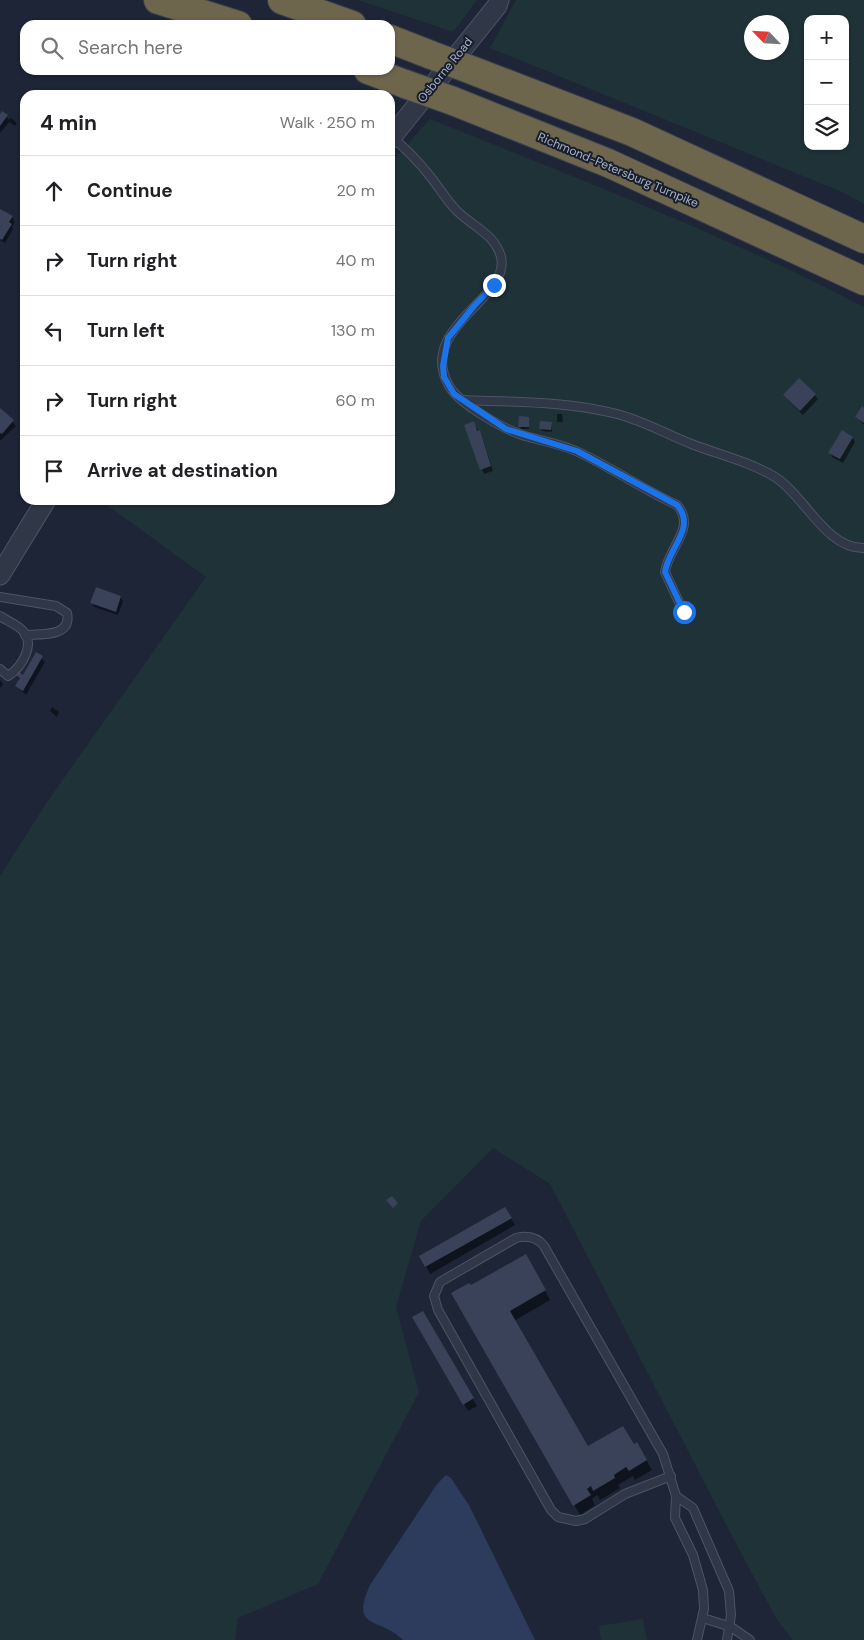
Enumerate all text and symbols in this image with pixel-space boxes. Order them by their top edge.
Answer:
north arrow [744,15,789,60]
map controls [804,15,849,150]
button: + [804,15,849,60]
search box [20,20,395,75]
icon: search [38,34,66,62]
street label: Osborne Road [414,34,476,106]
text: Search here [78,35,183,60]
button: − [804,60,849,105]
button: layers [804,105,849,150]
text: 4 min [40,109,97,137]
text: Walk · 250 m [280,112,375,133]
street label: Richmond-Petersburg Turnpike [535,129,701,211]
icon: ahead [40,177,68,205]
text: Continue [87,178,173,203]
text: 20 m [336,180,375,201]
icon: right [40,247,68,275]
text: Turn right [87,248,177,273]
text: 40 m [336,250,375,271]
route end [483,274,506,297]
icon: left [40,317,68,345]
text: Turn left [87,318,165,343]
text: 130 m [331,320,375,341]
icon: right [40,387,68,415]
text: Turn right [87,388,177,413]
text: 60 m [335,390,375,411]
icon: arrive [40,457,68,485]
text: Arrive at destination [87,458,278,483]
route start [673,601,696,624]

